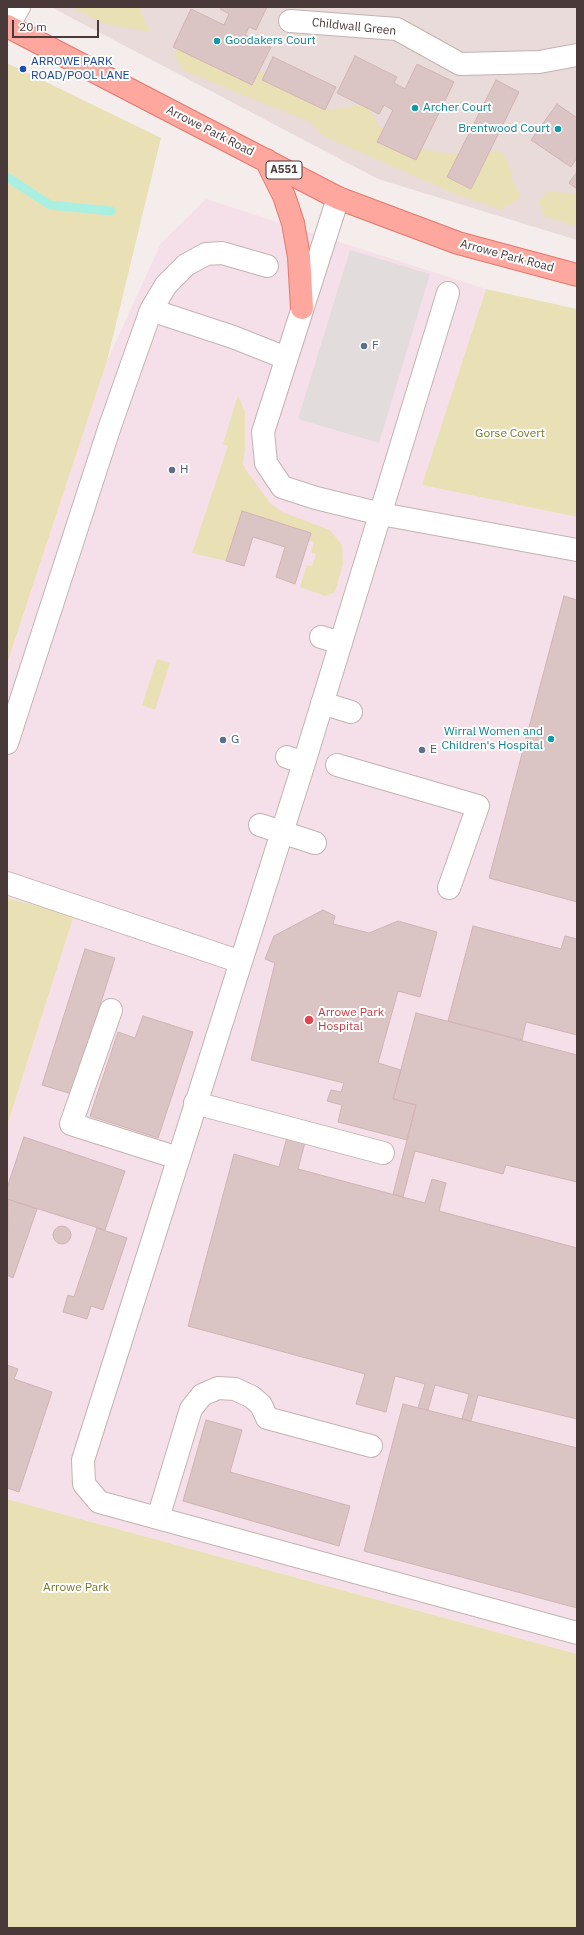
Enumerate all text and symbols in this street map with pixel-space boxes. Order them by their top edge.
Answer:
scale bar [14,12,101,38]
street label: Childwall Green [311,15,397,39]
text: 20 m [19,19,47,34]
place label: Goodakers Court [225,34,316,48]
marker: Goodakers Court [212,36,222,46]
place label: ARROWE PARK ROAD/POOL LANE [31,55,130,83]
marker: ARROWE PARK ROAD/POOL LANE [18,64,28,74]
place label: Archer Court [423,101,491,115]
street label: Arrowe Park Road [164,103,256,159]
marker: Archer Court [410,103,420,113]
place label: Brentwood Court [458,122,550,136]
marker: Brentwood Court [553,124,563,134]
road number: A551 [266,161,302,179]
street label: Arrowe Park Road [459,237,555,275]
place label: F [372,339,379,353]
marker: F [359,341,369,351]
park label: Gorse Covert [475,427,545,441]
place label: H [180,463,188,477]
marker: H [167,465,177,475]
place label: Wirral Women and Children's Hospital [441,725,543,753]
place label: G [231,733,239,747]
marker: Wirral Women and Children's Hospital [546,734,556,744]
marker: G [218,735,228,745]
place label: E [430,743,437,757]
marker: E [417,745,427,755]
place label: Arrowe Park Hospital [318,1006,384,1034]
marker: Arrowe Park Hospital [303,1014,315,1026]
park label: Arrowe Park [43,1581,109,1595]

